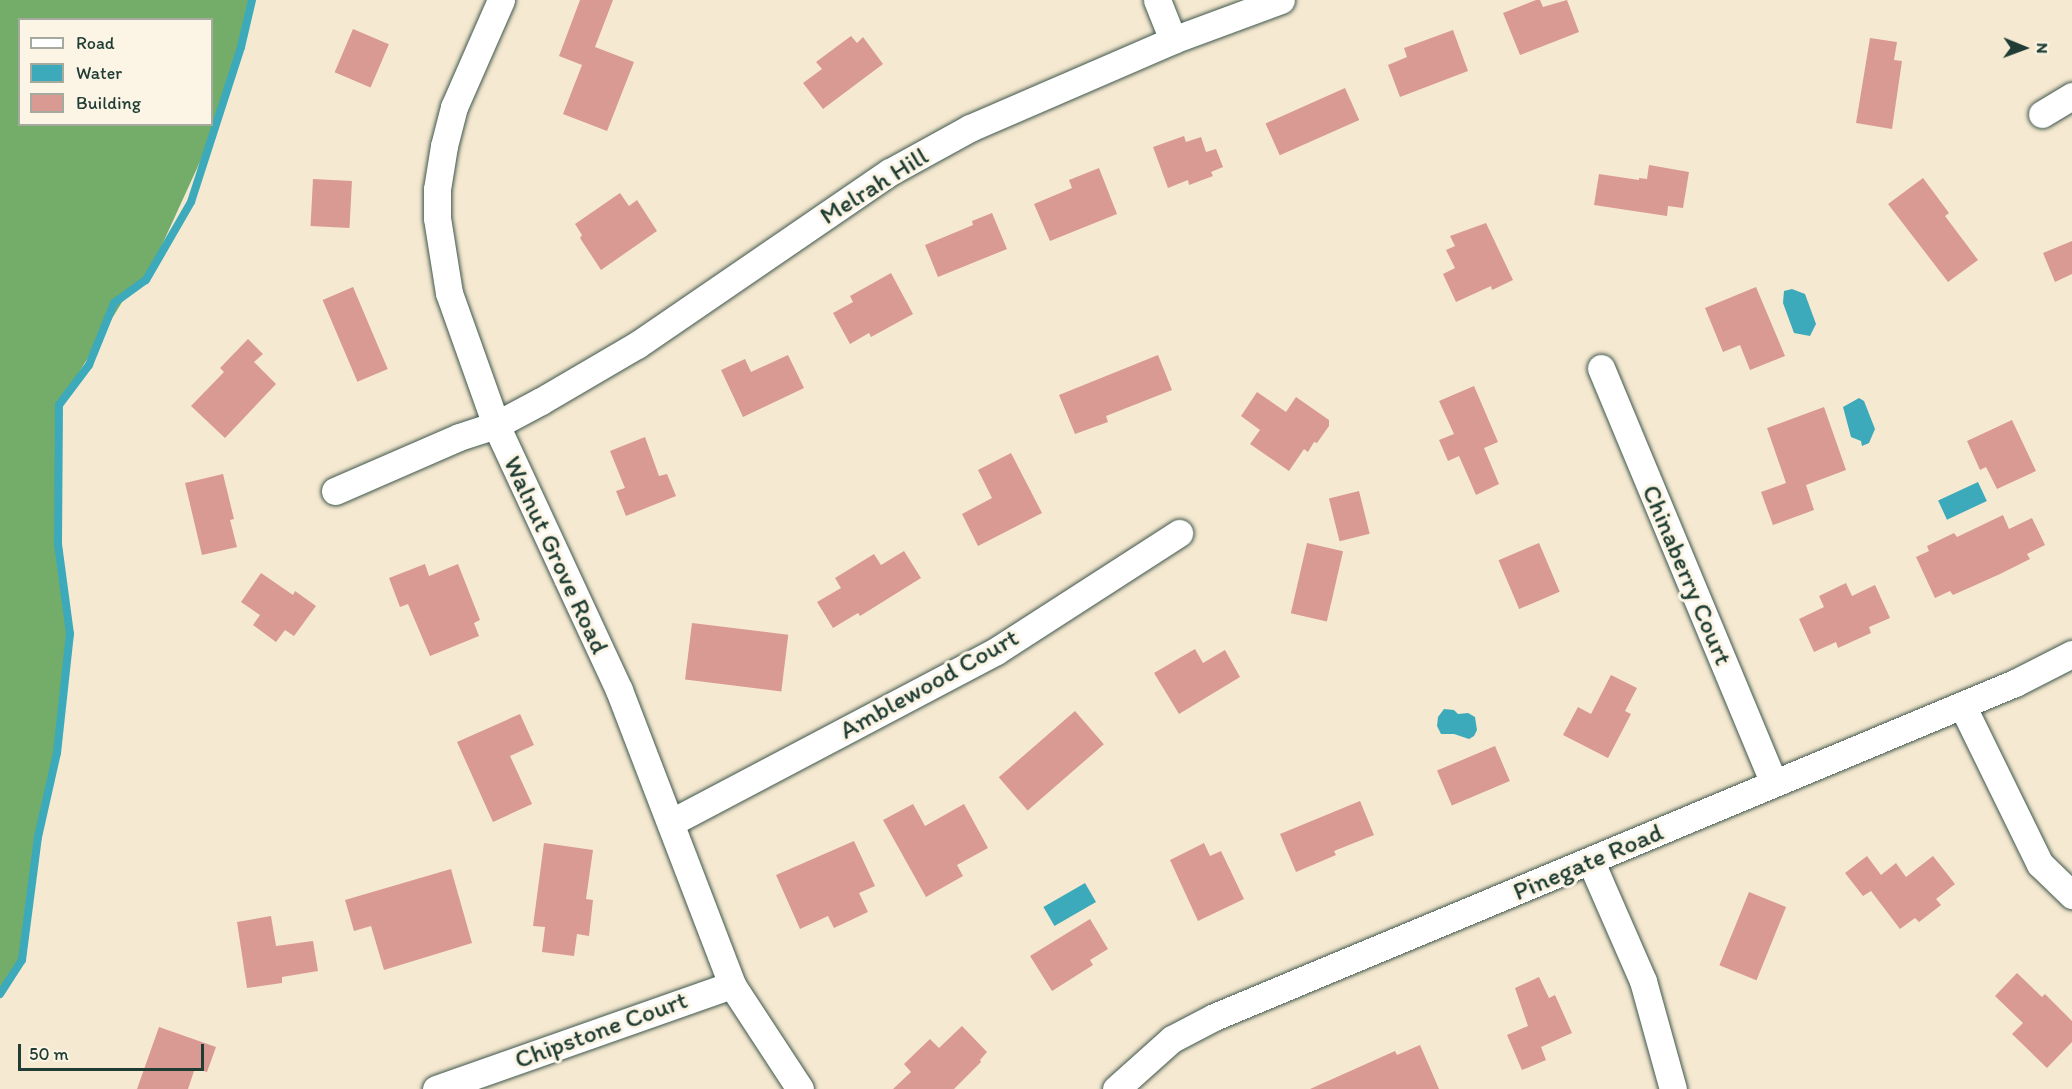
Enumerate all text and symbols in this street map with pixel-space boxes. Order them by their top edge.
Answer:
legend [18,18,213,126]
north arrow [1994,18,2054,78]
text: Road [76,32,115,54]
text: N [2033,43,2052,54]
text: Water [76,62,122,84]
text: Building [76,92,141,114]
street label: Melrah Hill [814,140,934,232]
street label: Walnut Grove Road [497,452,615,658]
street label: Chinaberry Court [1635,480,1739,670]
street label: Amblewood Court [834,622,1024,746]
street label: Pinegate Road [1509,817,1667,907]
street label: Chipstone Court [510,984,692,1076]
scale bar [21,1032,207,1070]
text: 50 m [29,1043,69,1065]

